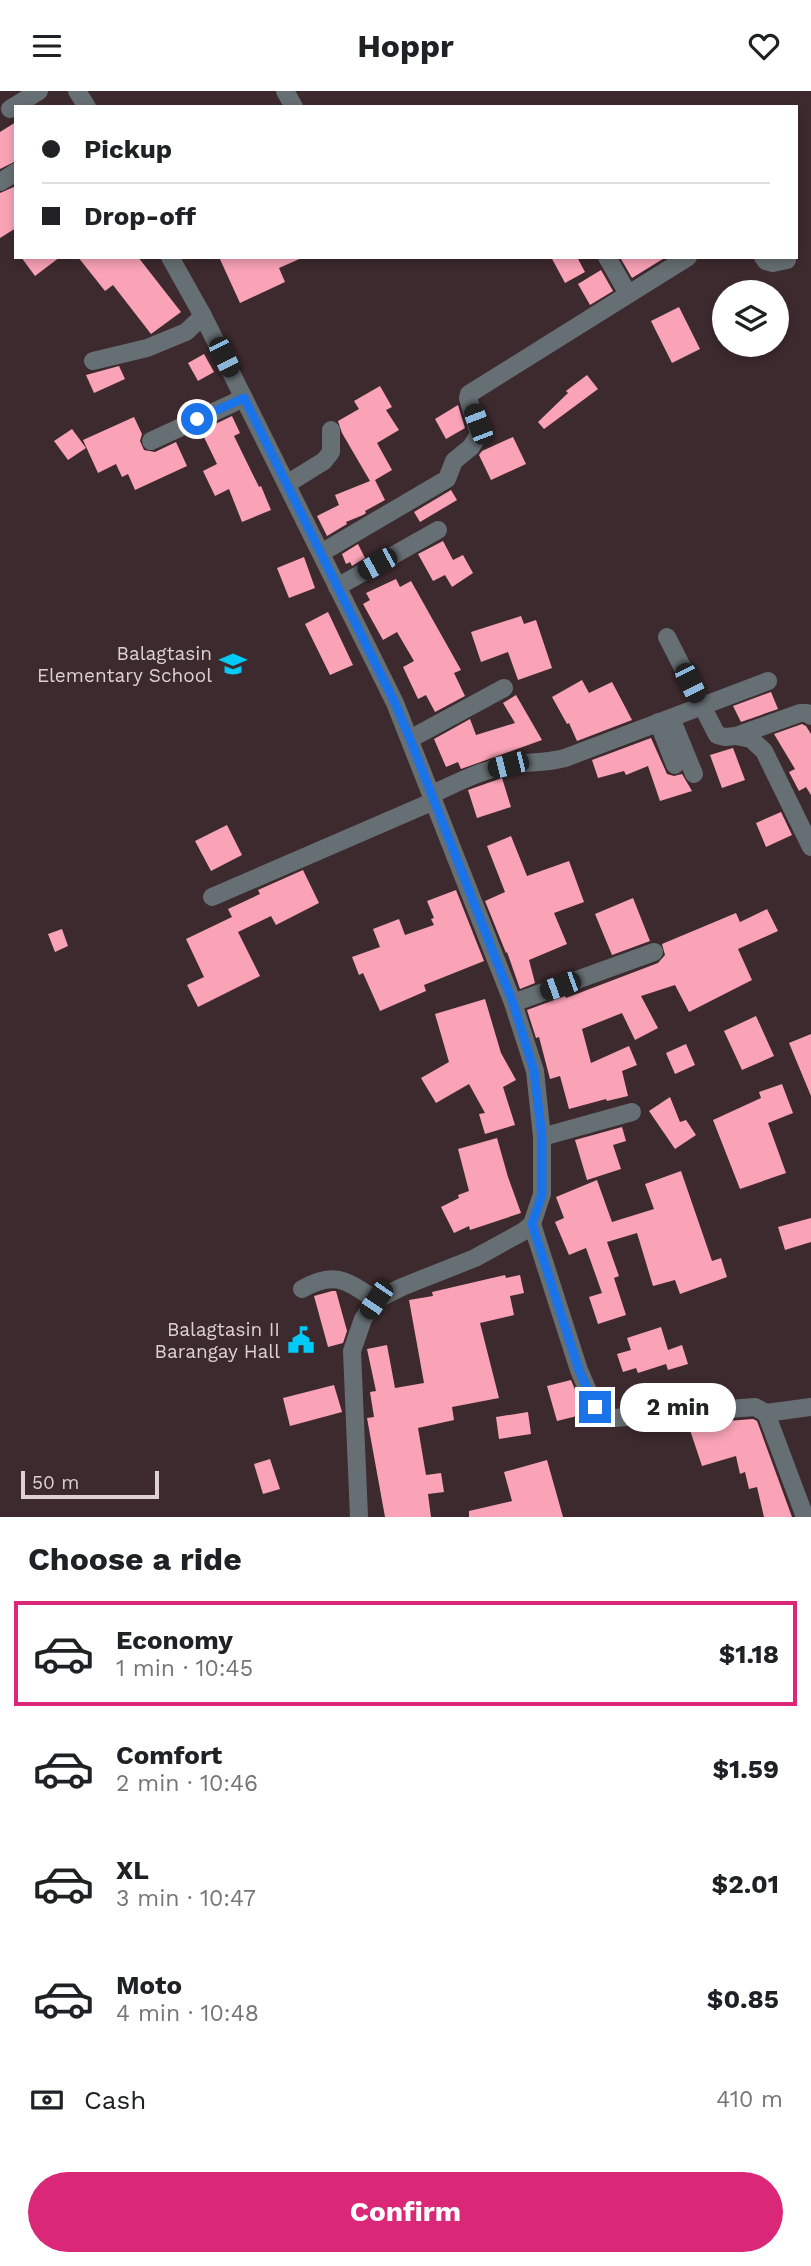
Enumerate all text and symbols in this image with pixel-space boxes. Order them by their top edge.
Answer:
icon: menu [28,27,66,65]
text: Hoppr [357,27,454,65]
icon: heart [745,27,783,65]
text: Pickup [84,134,172,164]
text: Drop-off [84,201,196,231]
map controls [712,280,789,357]
button: layers [712,280,789,357]
car [206,334,243,380]
car [461,401,496,447]
route start [181,403,213,435]
car [354,545,401,583]
place label: Balagtasin Elementary School [37,642,212,687]
school or university icon: Balagtasin Elementary School [218,649,248,679]
car [672,660,709,706]
car [486,750,531,780]
car [537,969,584,1003]
car [356,1277,397,1323]
place label: Balagtasin II Barangay Hall [155,1318,280,1363]
public building icon: Balagtasin II Barangay Hall [286,1325,316,1355]
callout: 2 min [620,1383,735,1431]
route end [579,1391,611,1423]
text: 2 min [647,1394,709,1421]
scale bar [21,1468,159,1500]
text: 50 m [32,1471,79,1494]
text: Choose a ride [28,1540,242,1578]
icon: car [32,1622,95,1685]
text: Economy [116,1625,233,1655]
text: $1.18 [719,1639,779,1669]
text: 1 min · 10:45 [116,1655,253,1682]
icon: car [32,1737,95,1800]
text: Comfort [116,1740,222,1770]
text: $1.59 [712,1754,779,1784]
text: 2 min · 10:46 [116,1770,258,1797]
icon: car [32,1852,95,1915]
text: XL [116,1855,149,1885]
text: $2.01 [712,1869,779,1899]
text: 3 min · 10:47 [116,1885,256,1912]
icon: car [32,1967,95,2030]
text: Moto [116,1970,182,2000]
text: $0.85 [707,1984,779,2014]
text: 4 min · 10:48 [116,2000,259,2027]
icon: cash [28,2081,66,2119]
text: Cash [84,2085,146,2115]
text: 410 m [716,2086,783,2113]
button: Confirm [28,2172,783,2252]

